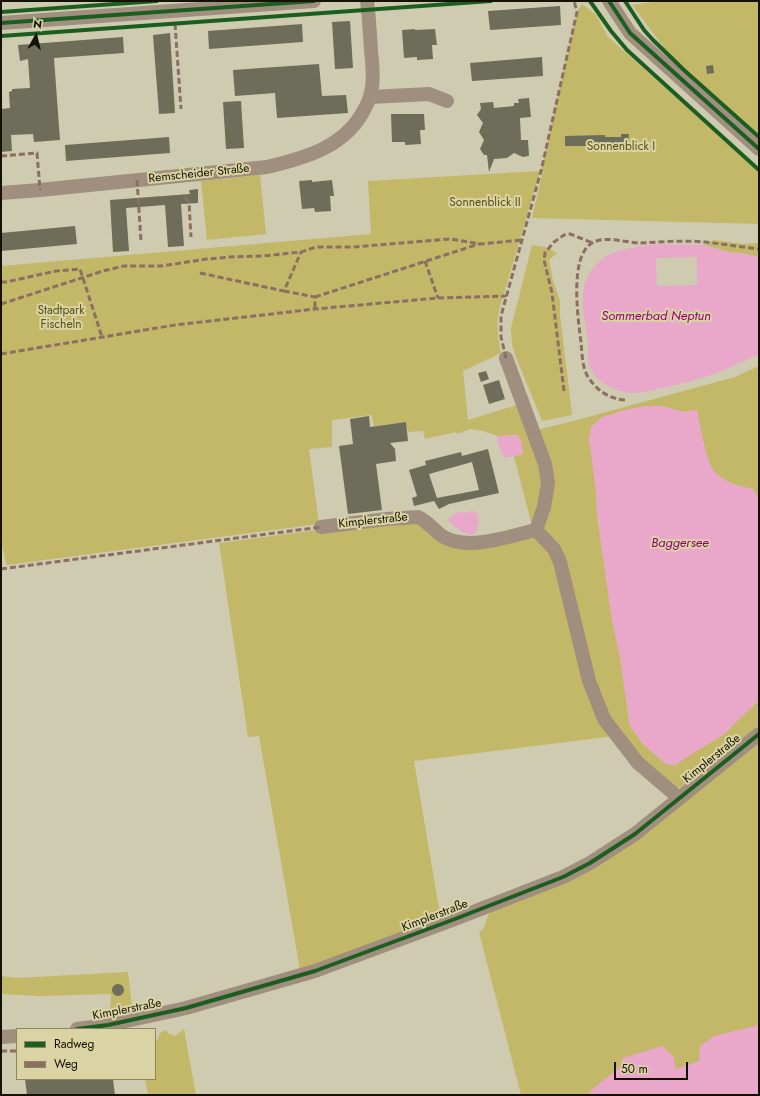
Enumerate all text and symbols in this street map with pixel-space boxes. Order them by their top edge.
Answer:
north arrow [16,16,56,56]
text: N [32,16,43,33]
park label: Sonnenblick I [587,140,655,154]
street label: Remscheider Straße [148,162,250,186]
park label: Sonnenblick II [449,196,521,210]
park label: Stadtpark Fischeln [38,304,84,332]
water label: Sommerbad Neptun [601,309,711,325]
street label: Kimplerstraße [338,510,408,532]
water label: Baggersee [651,536,709,552]
street label: Kimplerstraße [680,731,744,787]
street label: Kimplerstraße [400,897,470,935]
street label: Kimplerstraße [91,996,163,1024]
legend [16,1028,156,1080]
text: Radweg [54,1035,94,1053]
scale bar [616,1054,690,1080]
text: Weg [54,1055,78,1073]
text: 50 m [621,1060,648,1078]

